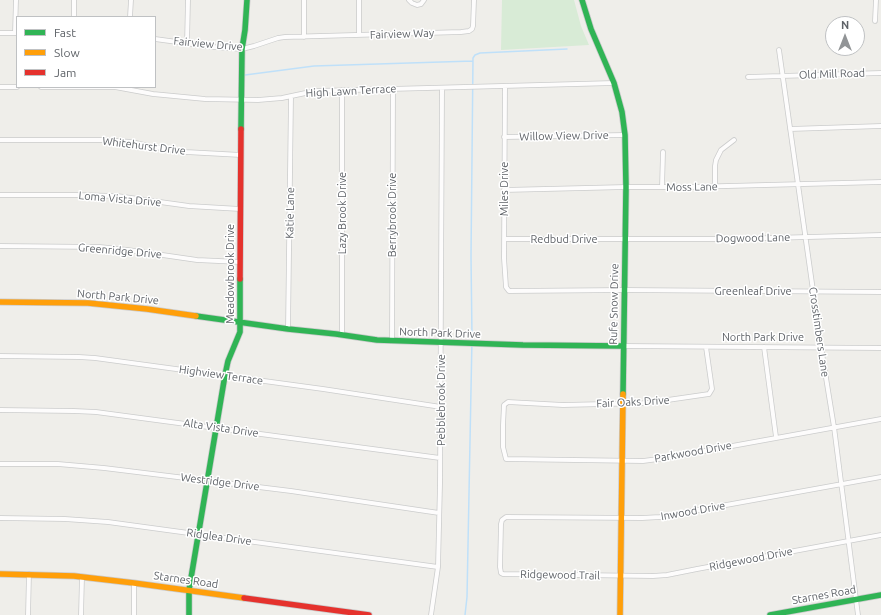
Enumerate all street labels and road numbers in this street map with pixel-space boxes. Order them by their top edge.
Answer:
street label: Fairview Way [370,26,434,42]
street label: Fairview Drive [173,34,243,54]
street label: Old Mill Road [799,66,865,82]
street label: High Lawn Terrace [305,82,397,100]
street label: Willow View Drive [519,129,609,143]
street label: Whitehurst Drive [102,134,186,158]
street label: Miles Drive [497,162,511,216]
street label: Lazy Brook Drive [335,172,349,254]
street label: Berrybrook Drive [385,173,399,257]
street label: Moss Lane [666,180,718,194]
street label: Katie Lane [283,187,297,239]
street label: Loma Vista Drive [78,189,162,209]
street label: Meadowbrook Drive [223,224,237,324]
street label: Dogwood Lane [716,231,790,245]
street label: Redbud Drive [530,232,598,246]
street label: Greenridge Drive [78,241,162,261]
street label: Rufe Snow Drive [607,263,621,345]
street label: Greenleaf Drive [714,284,792,298]
street label: Crosstimbers Lane [806,286,832,378]
street label: North Park Drive [77,287,159,307]
street label: North Park Drive [399,325,481,341]
street label: North Park Drive [722,330,804,344]
street label: Pebblebrook Drive [434,354,448,446]
street label: Highview Terrace [178,363,264,387]
street label: Fair Oaks Drive [596,393,670,411]
street label: Alta Vista Drive [183,416,259,440]
street label: Parkwood Drive [653,439,733,465]
street label: Westridge Drive [180,471,260,493]
street label: Inwood Drive [660,499,726,523]
street label: Ridglea Drive [186,526,252,548]
street label: Ridgewood Drive [708,544,794,574]
street label: Ridgewood Trail [520,568,600,582]
street label: Starnes Road [153,569,219,591]
street label: Starnes Road [791,583,857,607]

